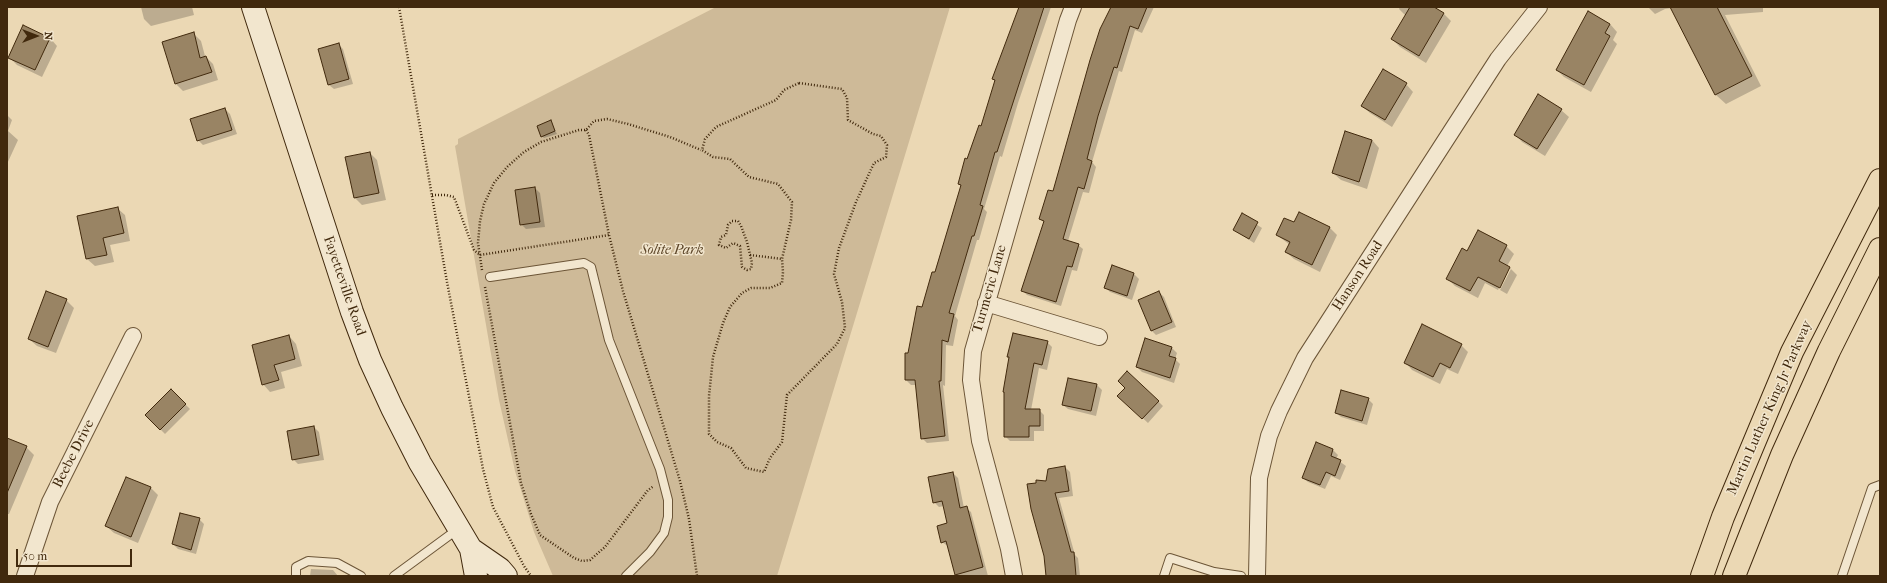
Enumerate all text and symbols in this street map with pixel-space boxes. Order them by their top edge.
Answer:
north arrow [16,16,56,56]
text: N [42,32,55,40]
street label: Fayetteville Road [319,234,369,338]
street label: Hanson Road [1329,238,1387,314]
park label: Solite Park [640,243,704,259]
street label: Turmeric Lane [969,243,1011,335]
street label: Martin Luther King Jr Parkway [1724,318,1816,498]
street label: Beebe Drive [50,417,98,491]
scale bar [18,541,134,567]
text: 50 m [23,549,47,563]

